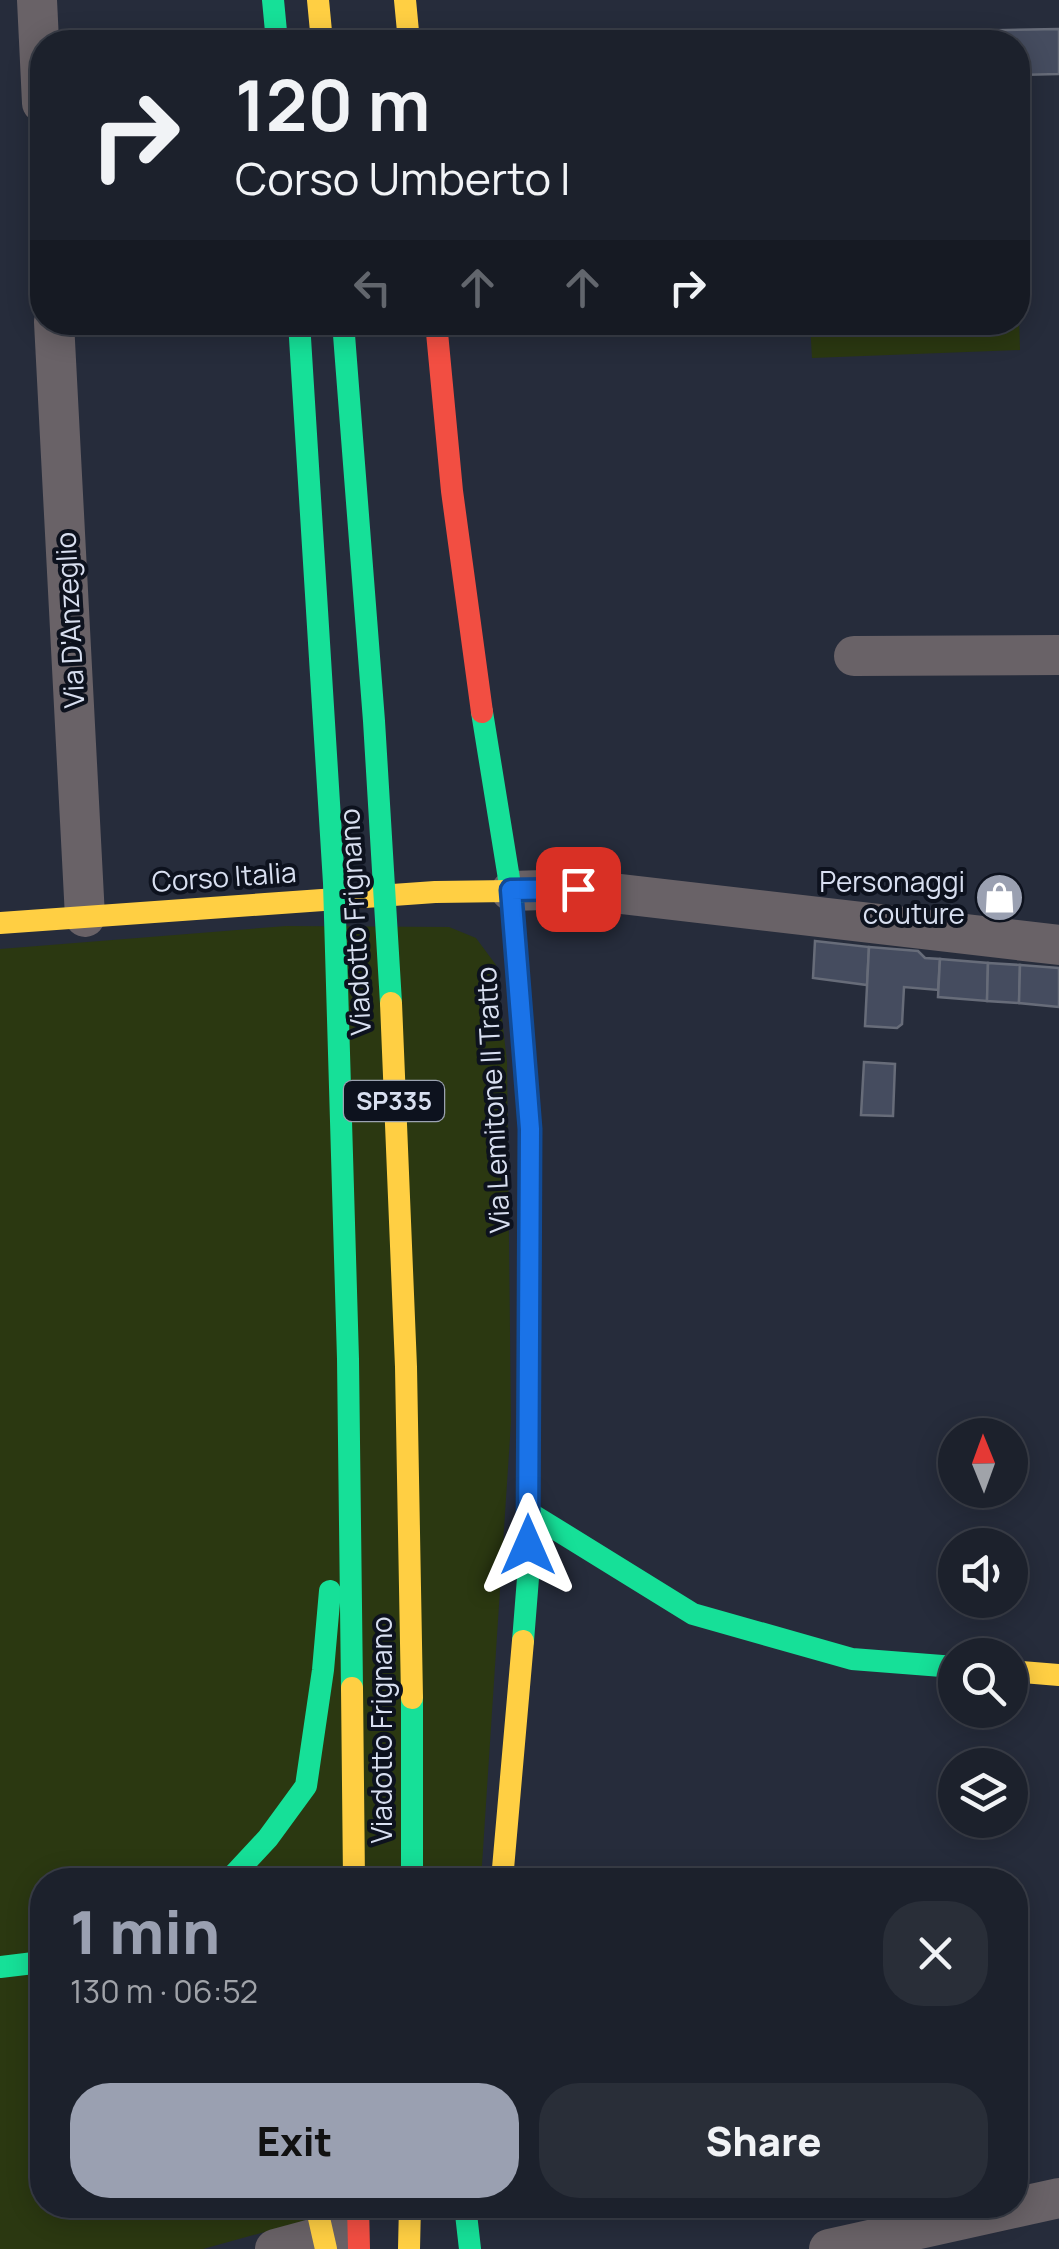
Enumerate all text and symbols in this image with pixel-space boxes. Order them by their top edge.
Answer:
text: 120 m [235,56,430,152]
icon: right [70,70,200,200]
text: Corso Umberto I [235,147,571,209]
icon: left [345,260,400,315]
icon: ahead [450,260,505,315]
icon: ahead [555,260,610,315]
icon: right [660,260,715,315]
street label: Via D'Anzeglio [45,531,93,709]
street label: Viadotto Frignano [329,808,379,1036]
pin [536,847,621,932]
street label: Corso Italia [150,852,298,900]
icon: arrive [551,862,606,917]
place label: Personaggi couture [819,862,965,932]
shop icon: Personaggi couture [974,872,1026,924]
street label: Via Lemitone II Tratto [466,966,518,1234]
road number: SP335 [344,1081,444,1121]
north arrow [938,1418,1028,1508]
map controls [938,1418,1028,1838]
position arrow [476,1493,580,1597]
button: sound [938,1528,1028,1618]
street label: Viadotto Frignano [362,1616,400,1844]
button: search [938,1638,1028,1728]
button: layers [938,1748,1028,1838]
text: 1 min [70,1890,220,1972]
button: close [883,1901,988,2006]
text: 130 m · 06:52 [70,1969,258,2013]
button: Exit [70,2083,519,2198]
button: Share [539,2083,988,2198]

